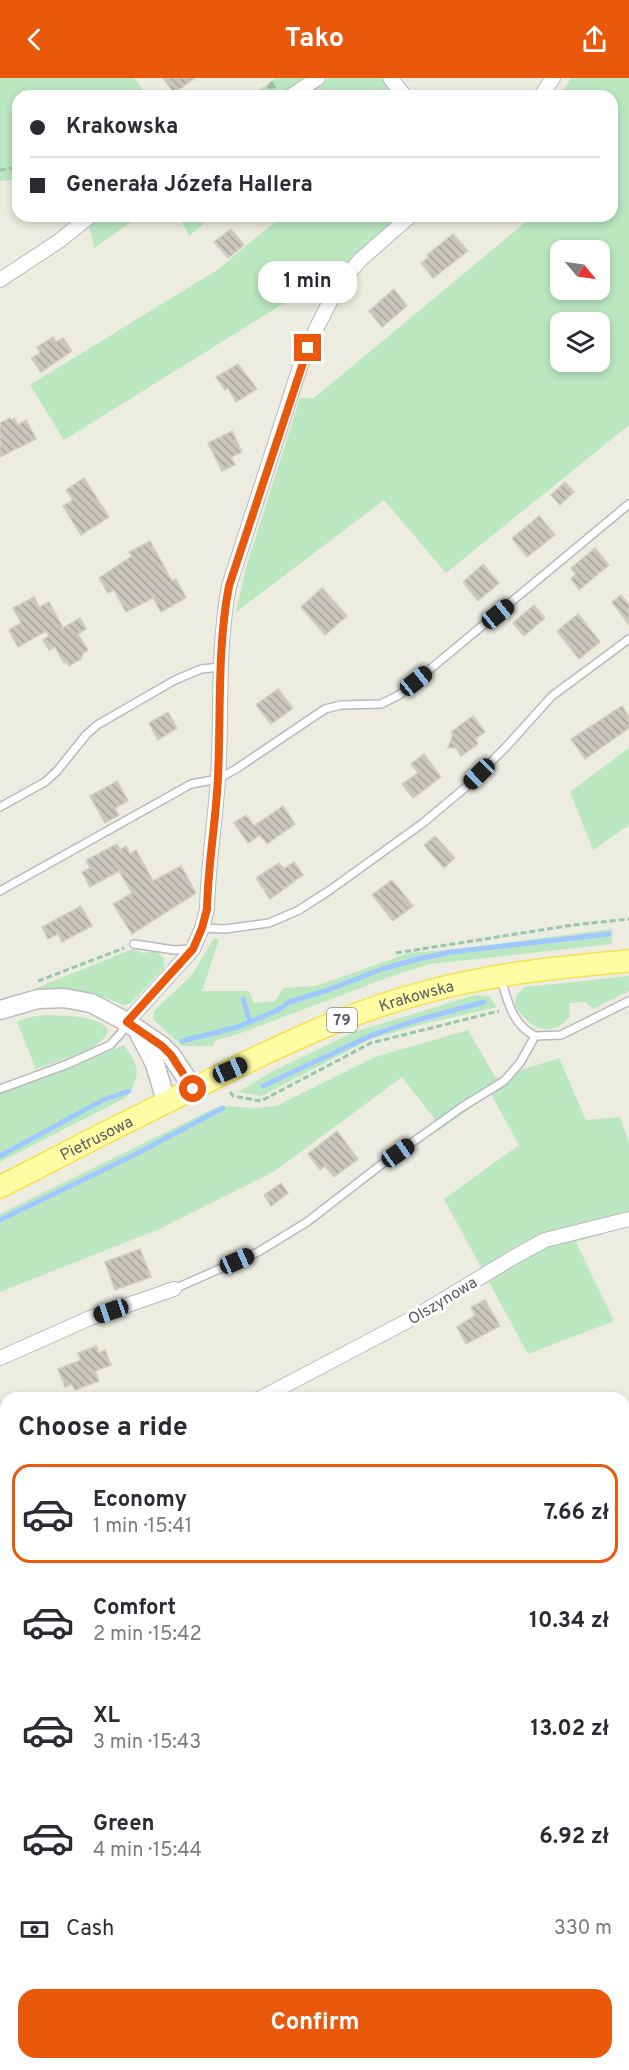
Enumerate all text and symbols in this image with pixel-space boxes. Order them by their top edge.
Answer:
text: Tako [285,22,344,56]
icon: back [18,23,51,56]
icon: share [578,23,611,56]
text: Krakowska [66,114,178,141]
text: Generała Józefa Hallera [66,172,313,199]
north arrow [550,240,610,300]
map controls [550,240,610,372]
callout: 1 min [258,261,358,303]
text: 1 min [283,269,332,295]
button: layers [550,312,610,372]
route end [294,334,321,361]
car [478,596,518,632]
car [396,663,436,699]
car [460,755,498,793]
street label: Krakowska [377,977,456,1017]
road number: 79 [327,1008,357,1032]
car [210,1054,250,1086]
route start [179,1075,206,1102]
street label: Pietrusowa [57,1113,137,1166]
car [378,1135,418,1171]
car [217,1245,257,1277]
street label: Olszynowa [405,1273,481,1330]
car [91,1297,131,1325]
text: Choose a ride [18,1411,188,1445]
icon: car [21,1487,75,1541]
text: Economy [93,1487,187,1514]
text: 7.66 zł [544,1500,609,1527]
text: 1 min · 15:41 [93,1514,192,1540]
icon: car [21,1595,75,1649]
text: Comfort [93,1595,176,1622]
text: 10.34 zł [529,1608,609,1635]
text: 2 min · 15:42 [93,1622,202,1648]
icon: car [21,1703,75,1757]
text: XL [93,1703,120,1730]
text: 13.02 zł [530,1716,609,1743]
text: 3 min · 15:43 [93,1730,201,1756]
icon: car [21,1811,75,1865]
text: Green [93,1811,155,1838]
text: 6.92 zł [539,1824,609,1851]
text: 4 min · 15:44 [93,1838,202,1864]
icon: cash [18,1913,51,1946]
text: Cash [66,1916,115,1943]
text: 330 m [554,1916,612,1942]
button: Confirm [18,1989,612,2058]

